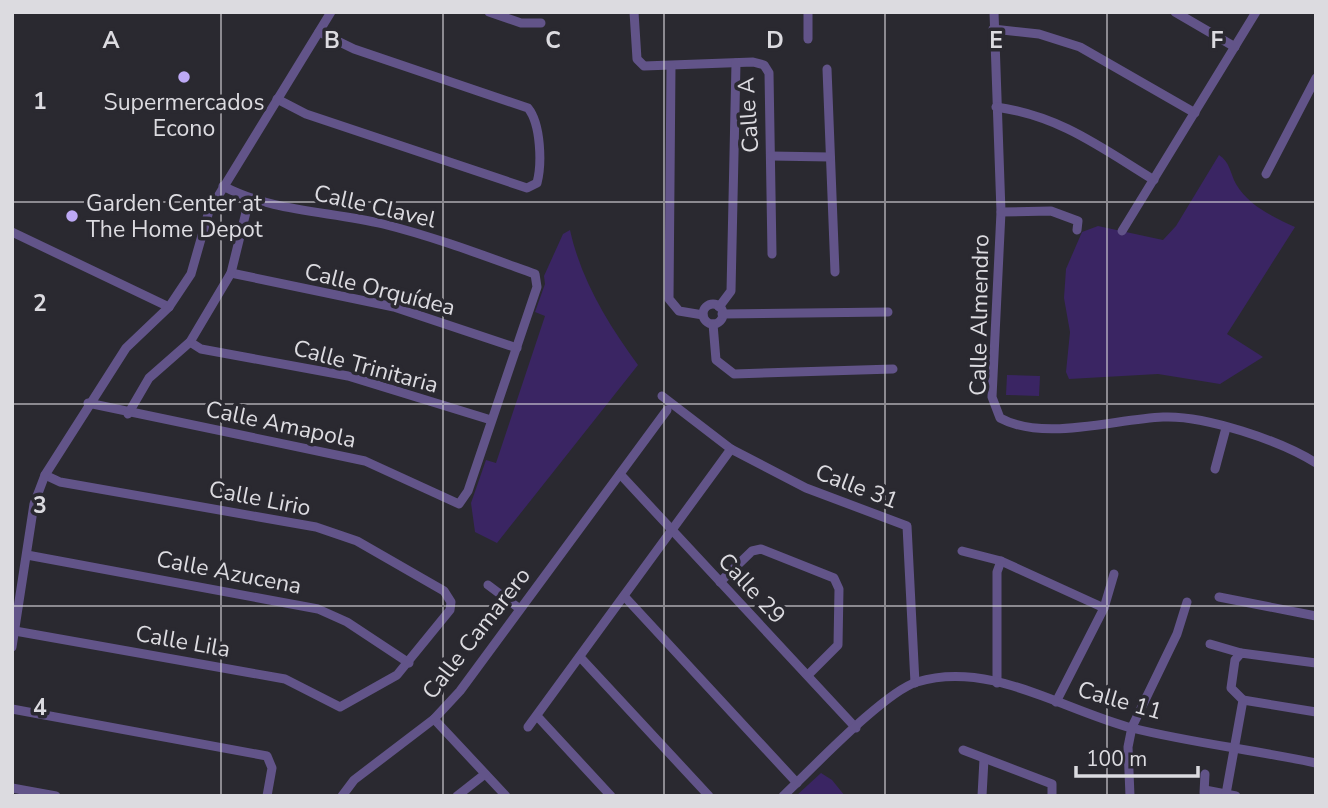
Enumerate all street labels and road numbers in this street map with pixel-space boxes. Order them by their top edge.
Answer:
street label: Calle A [730,76,767,154]
street label: Calle Clavel [311,177,439,236]
street label: Calle Almendro [963,234,996,396]
street label: Calle Orquídea [301,256,458,323]
street label: Calle Trinitaria [290,332,442,401]
street label: Calle Amapola [203,393,359,456]
street label: Calle 31 [811,456,903,516]
street label: Calle Lirio [206,473,313,524]
street label: Calle Azucena [154,543,304,602]
street label: Calle 29 [711,546,792,631]
street label: Calle Camarero [415,561,538,706]
street label: Calle Lila [133,618,233,665]
street label: Calle 11 [1074,674,1166,727]

